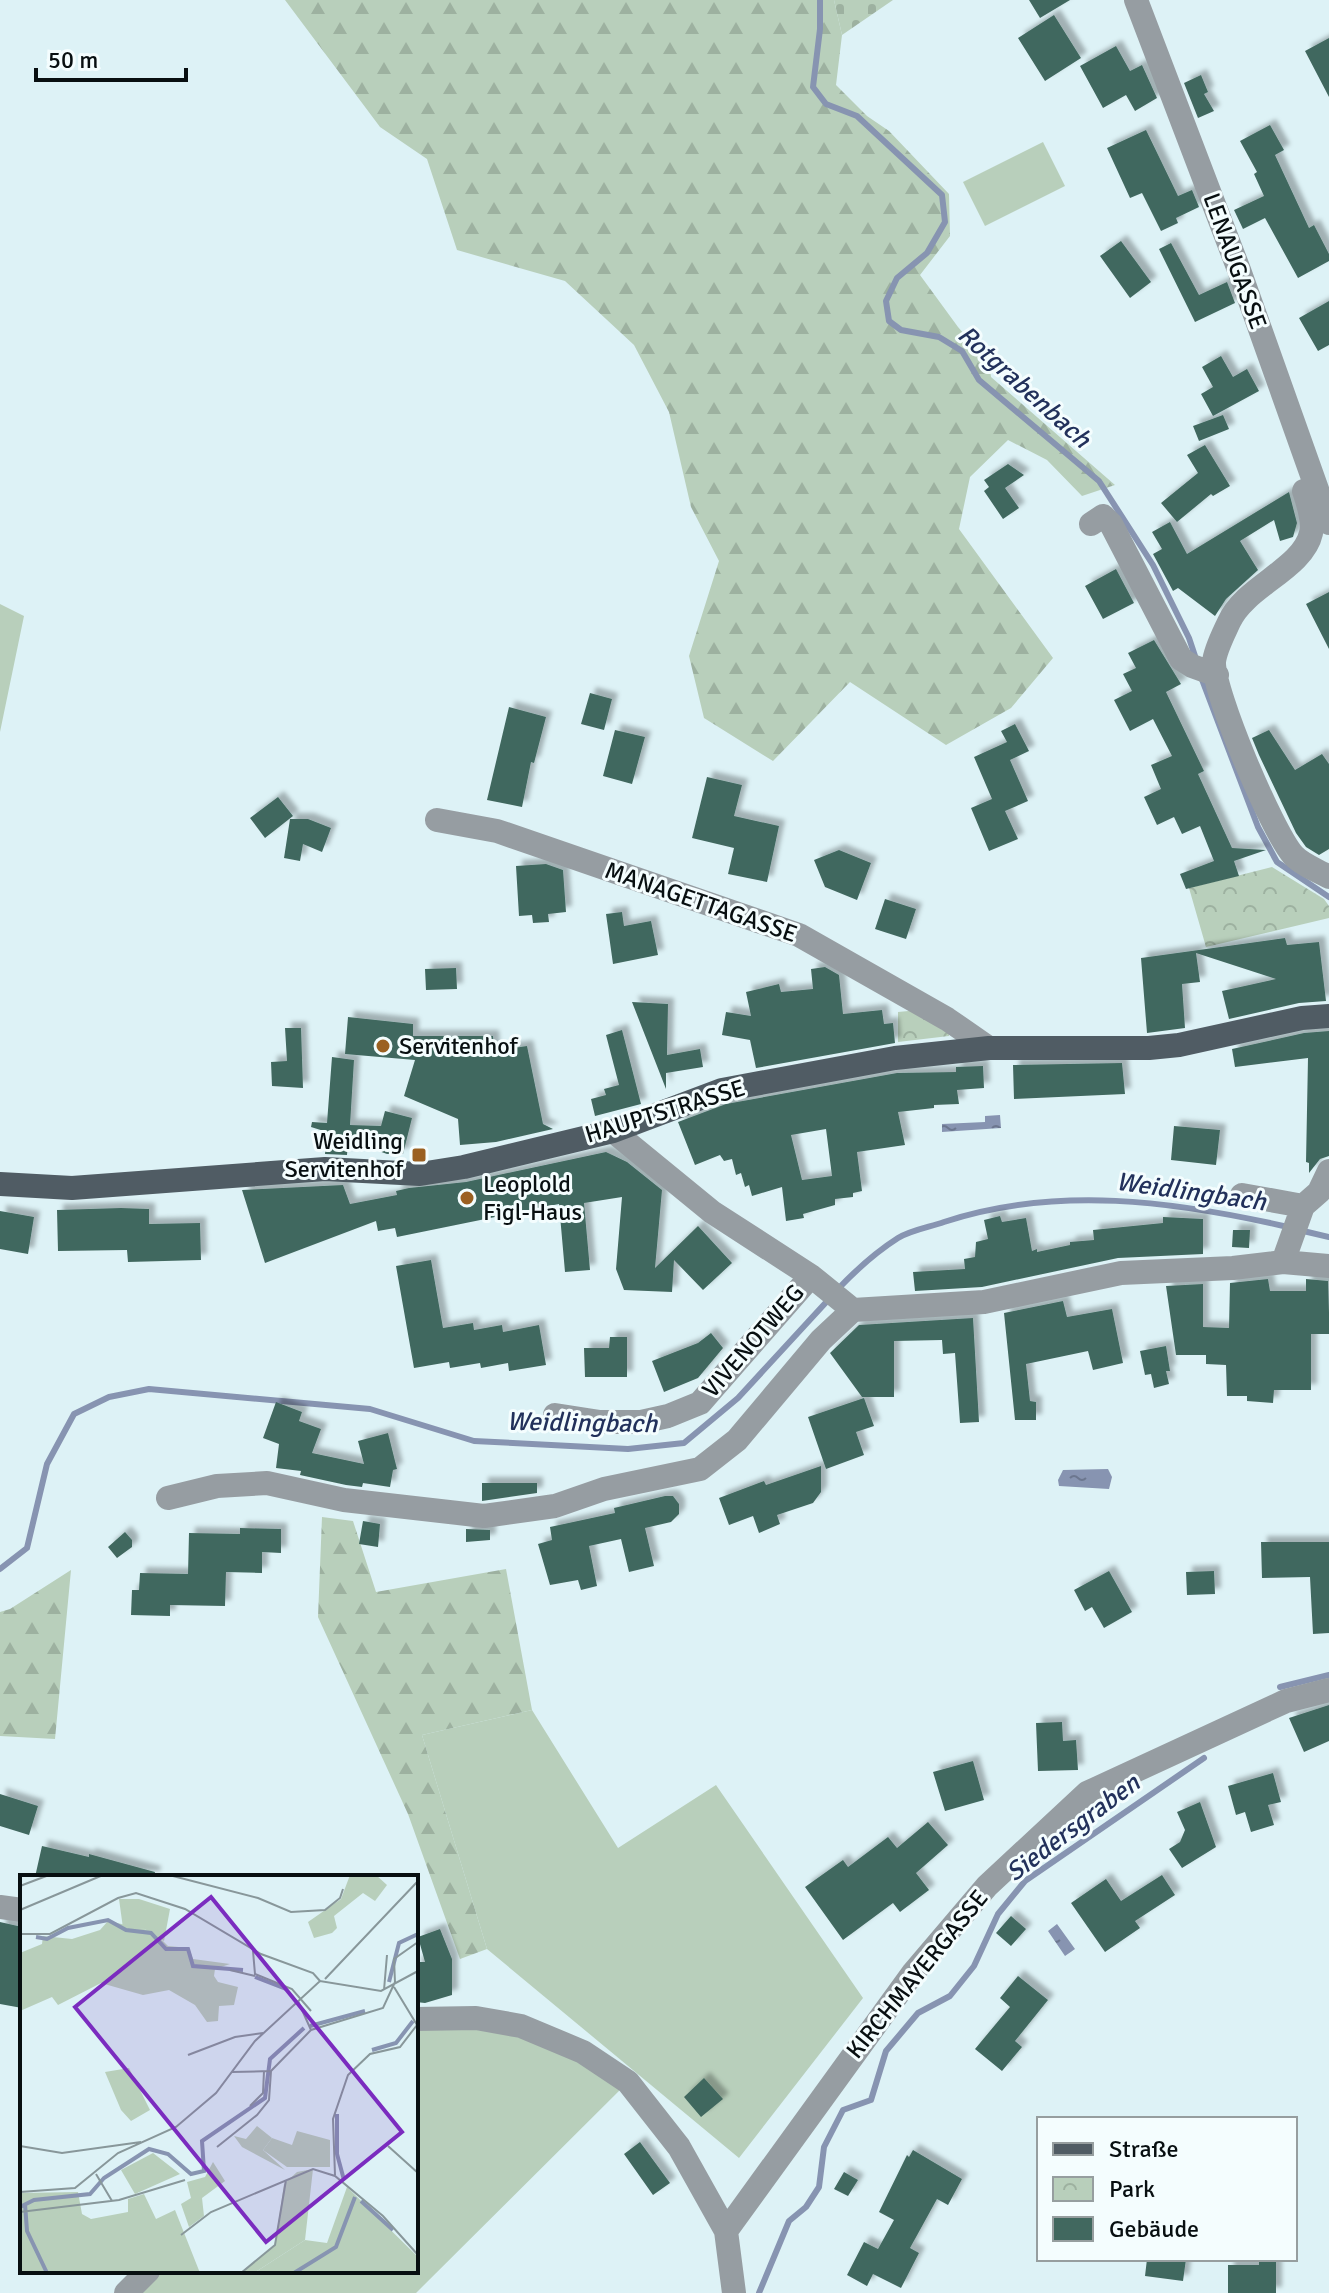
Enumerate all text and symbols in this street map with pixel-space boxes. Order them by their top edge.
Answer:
scale bar [36,32,186,82]
text: 50 m [48,45,98,75]
street label: LENAUGASSE [1197,189,1273,333]
water label: Rotgrabenbach [951,319,1098,456]
street label: MANAGETTAGASSE [601,855,801,949]
place label: Servitenhof [399,1031,519,1061]
marker: Servitenhof [374,1037,392,1055]
street label: HAUPTSTRASSE [581,1072,749,1150]
place label: Weidling Servitenhof [284,1126,404,1184]
marker: Weidling Servitenhof [410,1146,428,1164]
water label: Weidlingbach [1114,1166,1269,1218]
place label: Leoplold Figl-Haus [483,1169,582,1227]
marker: Leoplold Figl-Haus [458,1189,476,1207]
street label: VIVENOTWEG [696,1278,810,1404]
water label: Weidlingbach [506,1406,658,1440]
water label: Siedersgraben [1000,1767,1147,1889]
inset map [20,1875,418,2273]
street label: KIRCHMAYERGASSE [840,1883,994,2065]
legend [1037,2117,1297,2261]
text: Straße [1109,2134,1179,2164]
text: Park [1109,2174,1155,2204]
text: Gebäude [1109,2214,1199,2244]

